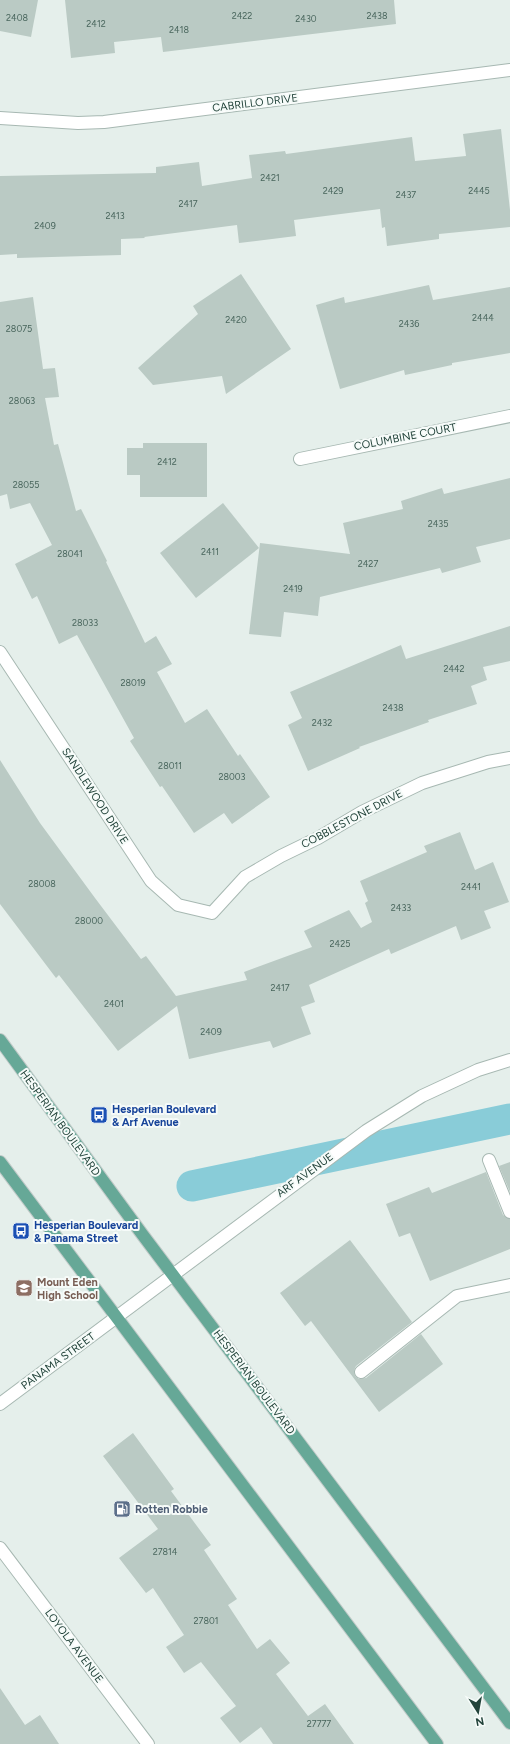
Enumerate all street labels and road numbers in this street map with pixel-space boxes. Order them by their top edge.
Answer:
street label: CABRILLO DRIVE [212,91,298,115]
street label: COLUMBINE COURT [353,421,457,453]
street label: SANDLEWOOD DRIVE [59,745,131,847]
street label: COBBLESTONE DRIVE [299,787,405,851]
street label: HESPERIAN BOULEVARD [17,1068,103,1179]
street label: ARF AVENUE [274,1150,336,1200]
street label: HESPERIAN BOULEVARD [211,1327,298,1437]
street label: PANAMA STREET [19,1330,97,1392]
street label: LOYOLA AVENUE [42,1607,106,1685]

